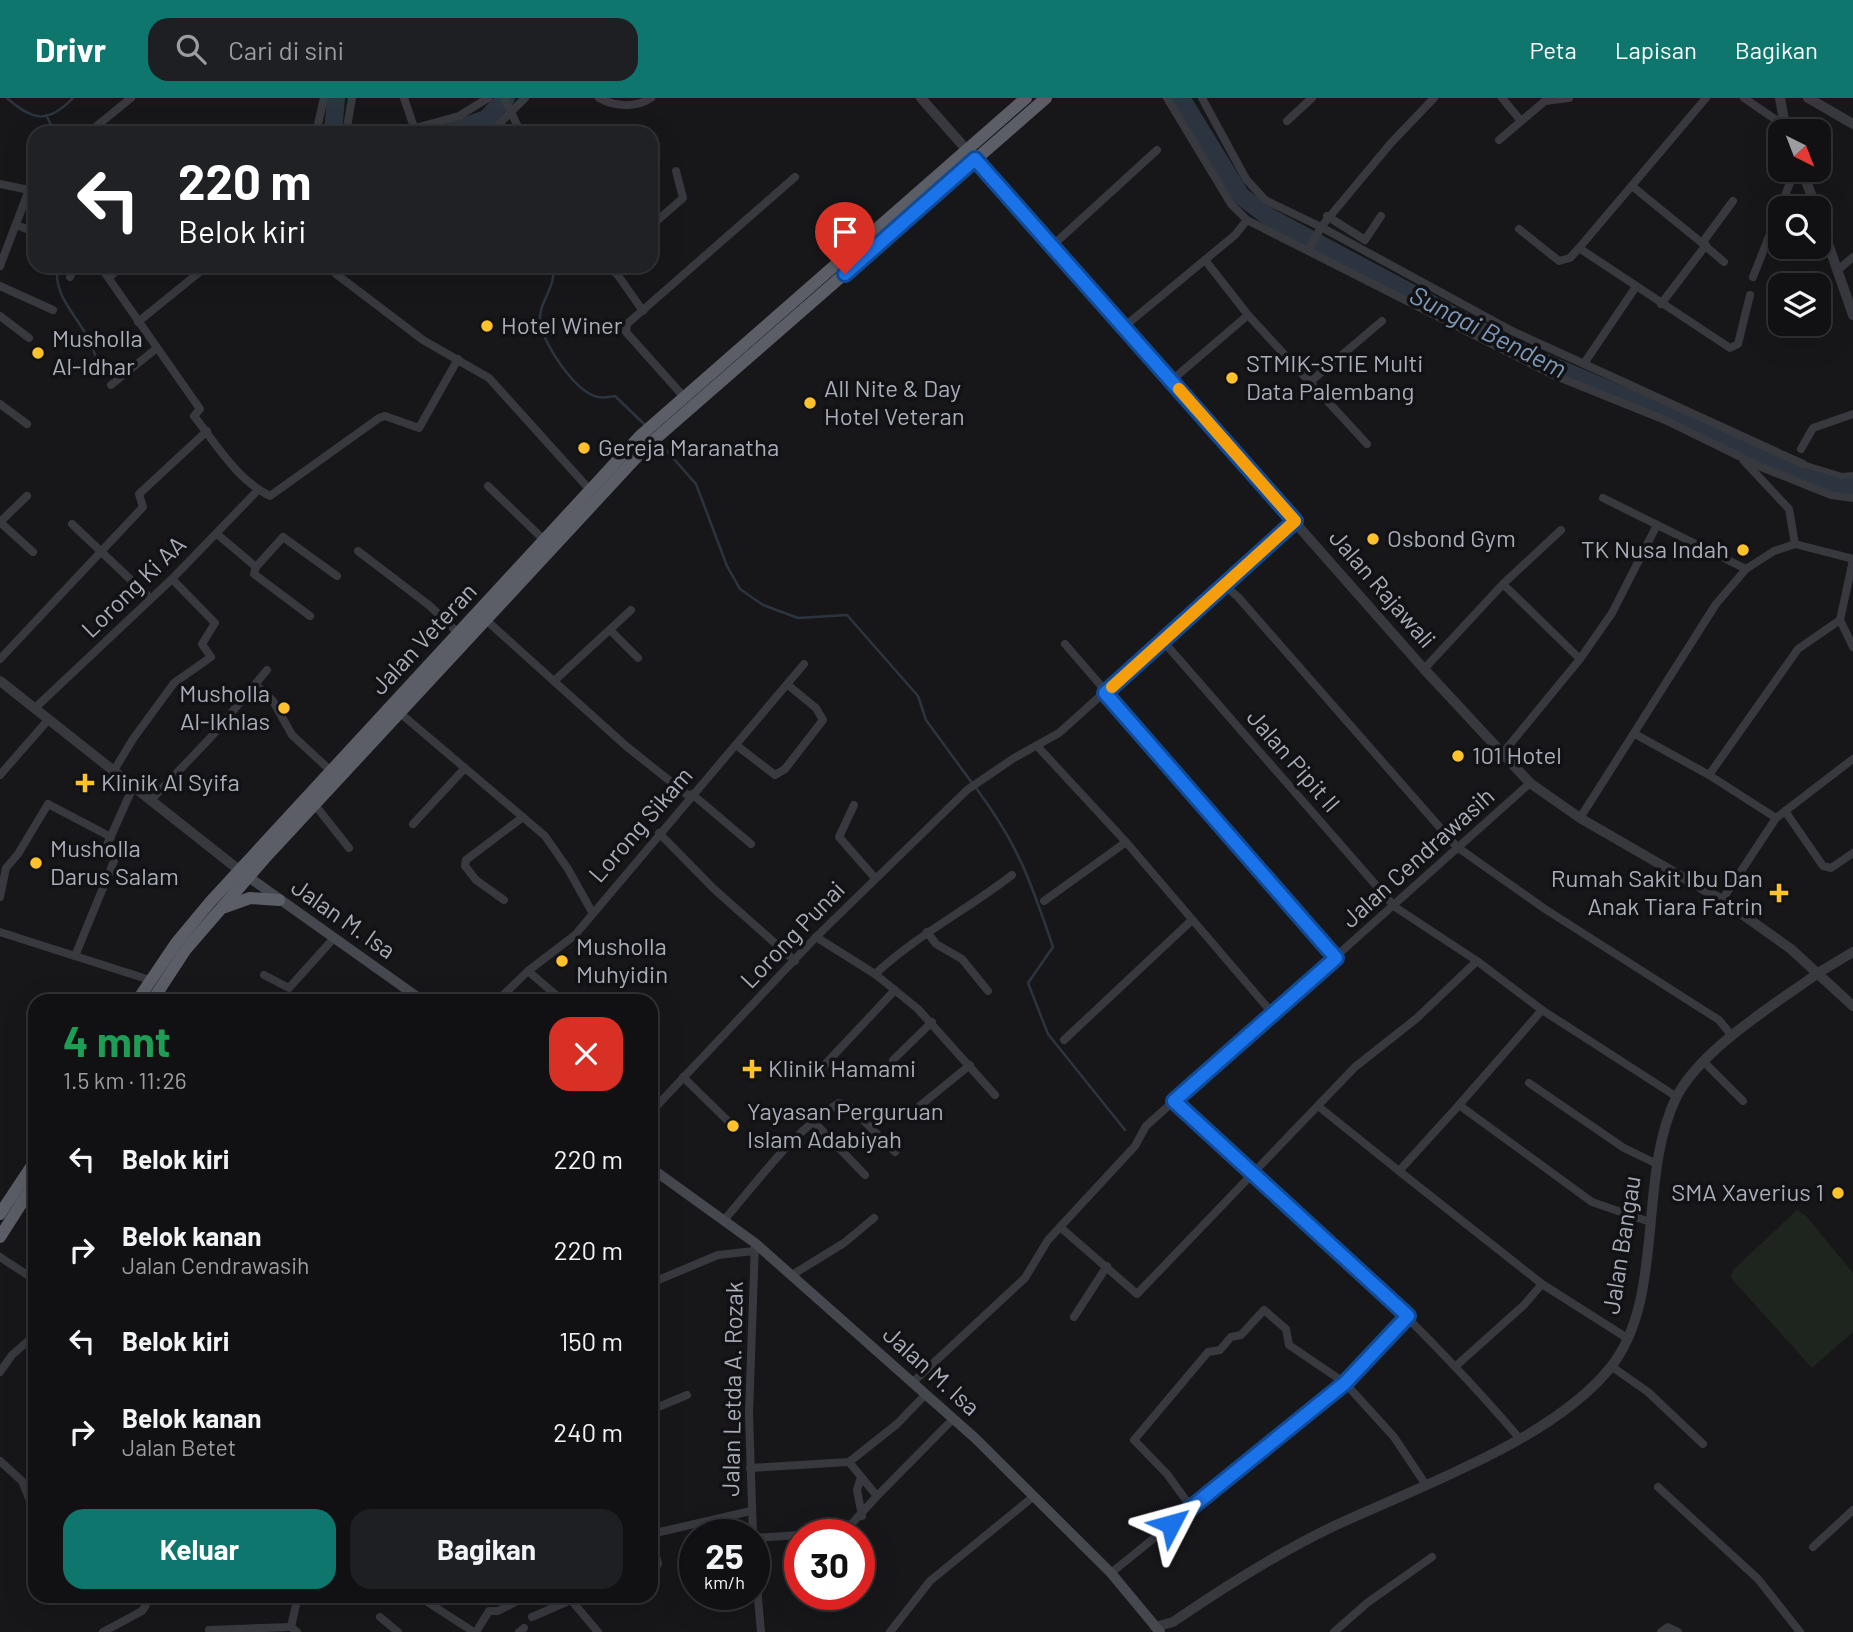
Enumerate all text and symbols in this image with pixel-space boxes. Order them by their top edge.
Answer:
search box [148,18,638,81]
text: Drivr [35,29,106,69]
icon: search [172,30,210,68]
text: Cari di sini [228,34,344,65]
text: Peta [1529,35,1577,64]
text: Lapisan [1615,35,1697,64]
text: Bagikan [1735,35,1818,64]
north arrow [1768,119,1830,182]
map controls [1768,119,1831,336]
text: 220 m [178,151,312,210]
icon: left [63,154,154,245]
button: search [1768,196,1831,259]
pin [815,202,875,274]
text: Belok kiri [178,211,306,249]
icon: arrive [826,213,864,251]
button: layers [1768,273,1831,336]
water label: Sungai Bendem [1405,278,1572,383]
place label: Hotel Winer [501,310,623,339]
marker: Hotel Winer [479,318,495,334]
place label: Musholla Al-Idhar [52,323,143,380]
marker: Musholla Al-Idhar [30,345,46,361]
place label: STMIK-STIE Multi Data Palembang [1246,348,1423,405]
marker: STMIK-STIE Multi Data Palembang [1224,370,1240,386]
place label: All Nite & Day Hotel Veteran [824,373,965,430]
marker: All Nite & Day Hotel Veteran [802,395,818,411]
place label: Gereja Maranatha [598,432,779,461]
marker: Gereja Maranatha [576,440,592,456]
street label: Jalan Rajawali [1324,523,1442,653]
place label: Osbond Gym [1387,523,1516,552]
street label: Lorong Ki AA [75,529,191,643]
marker: Osbond Gym [1365,531,1381,547]
place label: TK Nusa Indah [1581,534,1729,563]
marker: TK Nusa Indah [1735,542,1751,558]
street label: Jalan Veteran [364,576,482,700]
place label: Musholla Al-Ikhlas [179,678,270,735]
marker: Musholla Al-Ikhlas [276,700,292,716]
street label: Jalan Pipit II [1241,702,1347,818]
place label: 101 Hotel [1472,740,1562,769]
marker: 101 Hotel [1450,748,1466,764]
street label: Lorong Sikam [582,761,698,888]
place label: Klinik Al Syifa [101,767,240,796]
marker: Klinik Al Syifa [75,773,95,793]
street label: Jalan Cendrawasih [1335,781,1499,933]
place label: Musholla Darus Salam [50,833,179,890]
marker: Musholla Darus Salam [28,855,44,871]
place label: Rumah Sakit Ibu Dan Anak Tiara Fatrin [1551,863,1763,920]
street label: Jalan M. Isa [286,871,401,964]
street label: Lorong Punai [734,874,850,993]
marker: Rumah Sakit Ibu Dan Anak Tiara Fatrin [1769,883,1789,903]
place label: Musholla Muhyidin [576,931,668,988]
marker: Musholla Muhyidin [554,953,570,969]
text: 4 mnt [63,1015,171,1065]
button: close [549,1017,623,1091]
place label: Klinik Hamami [768,1053,916,1082]
marker: Klinik Hamami [742,1059,762,1079]
text: 1.5 km · 11:26 [63,1066,187,1094]
place label: Yayasan Perguruan Islam Adabiyah [747,1096,944,1153]
marker: Yayasan Perguruan Islam Adabiyah [725,1118,741,1134]
icon: left [63,1140,101,1178]
text: Belok kiri [122,1143,229,1174]
text: 220 m [554,1143,623,1174]
street label: Jalan Bangau [1595,1173,1646,1316]
place label: SMA Xaverius 1 [1671,1177,1824,1206]
marker: SMA Xaverius 1 [1830,1185,1846,1201]
text: Belok kanan [122,1220,261,1251]
icon: right [63,1231,101,1269]
text: 220 m [554,1234,623,1265]
text: Jalan Cendrawasih [122,1251,309,1279]
street label: Jalan Letda A. Rozak [715,1281,748,1497]
street label: Jalan M. Isa [878,1319,986,1421]
icon: left [63,1322,101,1360]
text: Belok kiri [122,1325,229,1356]
text: 150 m [559,1325,623,1356]
text: Belok kanan [122,1402,261,1433]
icon: right [63,1413,101,1451]
text: 240 m [553,1416,623,1447]
text: Jalan Betet [122,1433,236,1461]
position arrow [1134,1487,1208,1561]
button: Keluar [63,1509,336,1589]
button: Bagikan [350,1509,623,1589]
speed limit sign: 30 [784,1519,875,1610]
text: 25 [705,1534,744,1576]
text: km/h [704,1571,745,1593]

